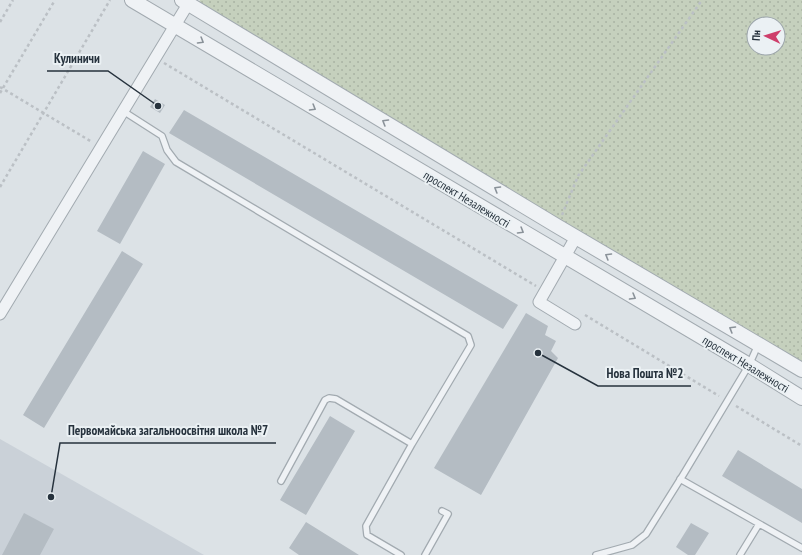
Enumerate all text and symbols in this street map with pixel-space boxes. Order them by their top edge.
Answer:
north arrow [746,16,786,56]
text: Пн [749,29,763,41]
one-way arrow [197,37,204,44]
callout: Кулиничи [47,46,108,71]
text: Кулиничи [54,50,100,67]
one-way arrow [309,103,316,110]
one-way arrow [382,119,389,127]
street label: проспект Незалежності [421,167,513,231]
one-way arrow [494,187,501,194]
one-way arrow [517,226,524,234]
one-way arrow [605,253,612,261]
one-way arrow [629,292,636,300]
one-way arrow [729,327,736,334]
street label: проспект Незалежності [700,332,792,396]
callout: Нова Пошта №2 [598,361,691,386]
text: Нова Пошта №2 [607,365,683,382]
callout: Первомайська загальноосвітня школа №7 [60,418,276,443]
text: Первомайська загальноосвітня школа №7 [68,422,268,439]

